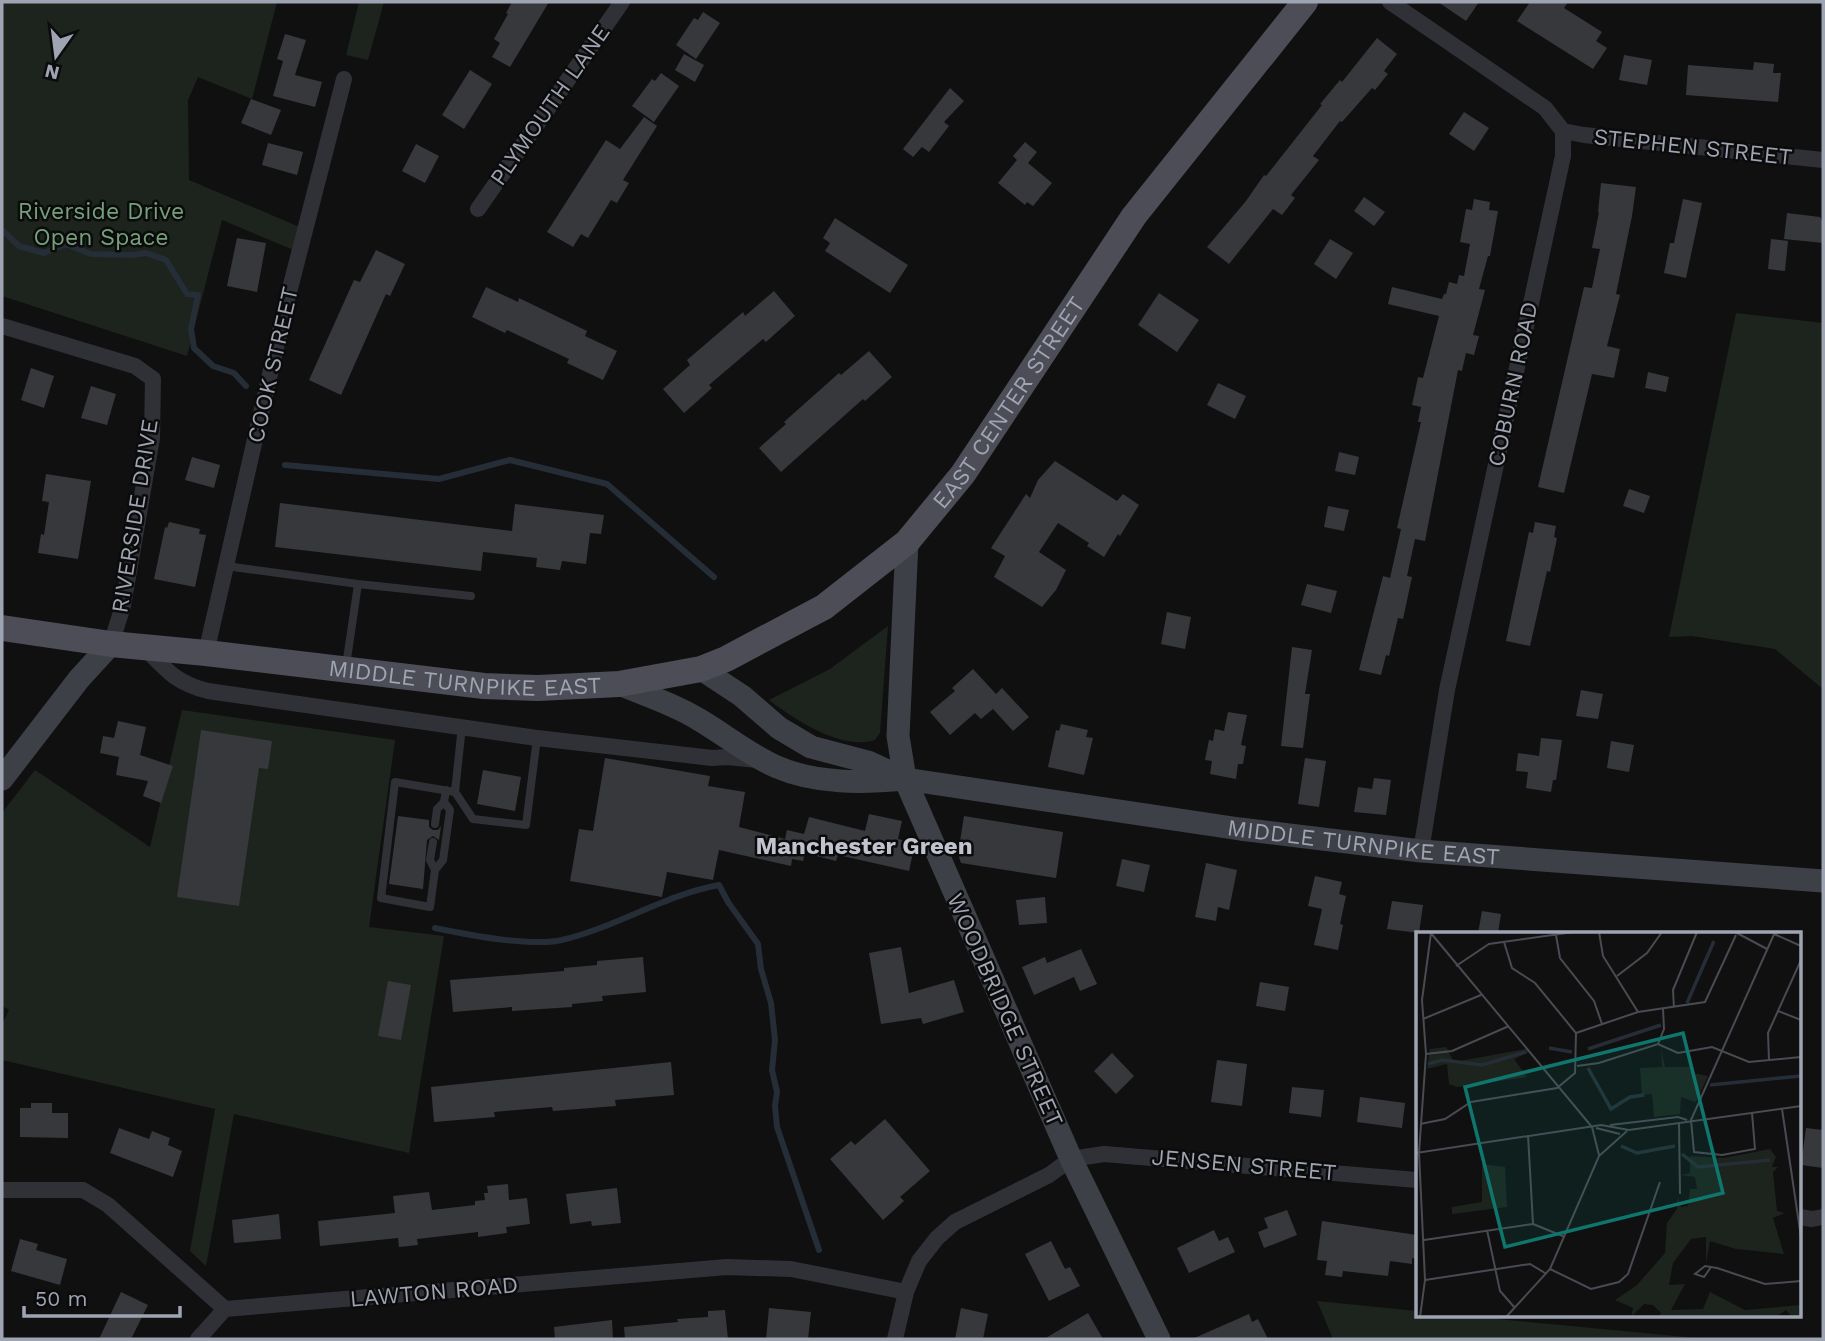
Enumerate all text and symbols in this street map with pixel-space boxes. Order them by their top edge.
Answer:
street label: PLYMOUTH LANE [484,19,616,191]
north arrow [21,21,91,91]
text: N [42,59,62,85]
street label: STEPHEN STREET [1592,123,1794,171]
park label: Riverside Drive Open Space [18,198,184,251]
street label: COOK STREET [242,284,304,446]
street label: EAST CENTER STREET [927,292,1090,514]
street label: COBURN ROAD [1482,299,1544,469]
street label: RIVERSIDE DRIVE [106,417,164,615]
street label: MIDDLE TURNPIKE EAST [327,654,602,702]
street label: MIDDLE TURNPIKE EAST [1226,814,1501,870]
district label: Manchester Green [755,832,973,860]
street label: WOODBRIDGE STREET [941,889,1069,1131]
inset map [1416,932,1800,1316]
street label: JENSEN STREET [1151,1143,1338,1187]
street label: LAWTON ROAD [349,1271,519,1313]
scale bar [24,1274,180,1318]
text: 50 m [35,1286,87,1311]

